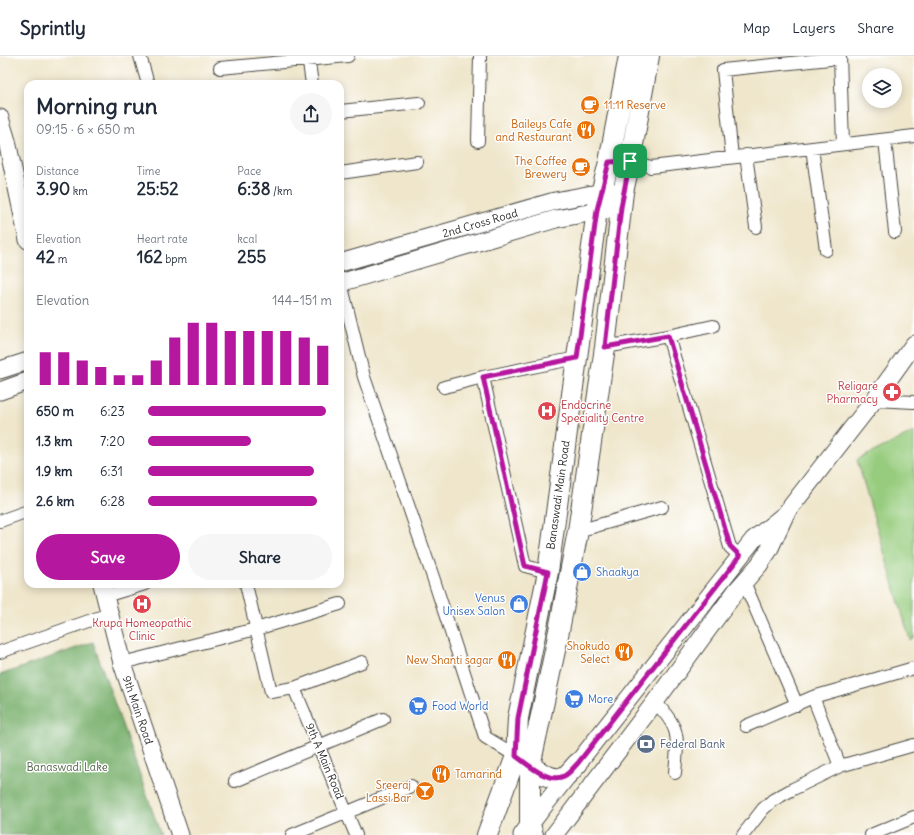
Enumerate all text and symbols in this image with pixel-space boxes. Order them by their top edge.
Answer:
text: Sprintly [20,16,86,40]
text: Map [743,19,770,37]
text: Layers [792,19,835,37]
text: Share [857,19,894,37]
map controls [862,68,902,108]
button: layers [862,68,902,108]
text: Morning run [36,92,158,120]
button: share [290,93,332,135]
cafe icon: 11:11 Reserve [579,94,601,116]
place label: 11:11 Reserve [604,98,666,112]
place label: Baileys Cafe and Restaurant [496,117,572,144]
restaurant icon: Baileys Cafe and Restaurant [575,119,597,141]
text: 09:15 · 6 × 650 m [36,121,135,138]
pin [613,144,647,178]
icon: arrive [619,150,641,172]
place label: The Coffee Brewery [514,154,567,181]
cafe icon: The Coffee Brewery [570,156,592,178]
text: Distance [36,164,79,178]
text: Time [137,164,160,178]
text: Pace [237,164,261,178]
text: 3.90 [36,178,70,200]
text: 25:52 [137,178,179,200]
text: 6:38 [237,178,270,200]
text: km [70,184,88,198]
text: /km [270,184,292,198]
street label: 2nd Cross Road [441,205,520,240]
text: Elevation [36,232,81,246]
text: Heart rate [137,232,188,246]
text: kcal [237,232,257,246]
text: 42 [36,246,55,268]
text: 162 [137,246,163,268]
text: 255 [237,246,266,268]
text: m [55,252,67,266]
text: bpm [163,252,187,266]
text: Elevation [36,292,89,309]
text: 144–151 m [272,292,332,309]
place label: Religare Pharmacy [827,379,878,406]
pharmacy icon: Religare Pharmacy [881,381,903,403]
place label: Endocrine Speciality Centre [561,398,644,425]
hospital icon: Endocrine Speciality Centre [536,400,558,422]
text: 650 m [36,403,74,420]
text: 6:23 [100,403,125,420]
text: 1.3 km [36,433,72,450]
text: 7:20 [100,433,125,450]
street label: Banaswadi Main Road [543,439,573,550]
text: 1.9 km [36,463,72,480]
text: 6:31 [100,463,123,480]
text: 2.6 km [36,493,74,510]
text: 6:28 [100,493,125,510]
button: Save [36,534,180,580]
button: Share [188,534,332,580]
shop icon: Shaakya [571,561,593,583]
place label: Shaakya [596,565,639,579]
place label: Venus Unisex Salon [442,591,505,618]
hospital icon: Krupa Homeopathic Clinic [131,593,153,615]
shop icon: Venus Unisex Salon [508,593,530,615]
place label: Krupa Homeopathic Clinic [92,616,192,643]
place label: Shokudo Select [567,639,610,666]
restaurant icon: Shokudo Select [613,641,635,663]
restaurant icon: New Shanti sagar [496,649,518,671]
place label: New Shanti sagar [406,653,493,667]
street label: 9th Main Road [120,674,156,747]
supermarket icon: More [563,688,585,710]
place label: More [588,692,613,706]
supermarket icon: Food World [407,695,429,717]
place label: Food World [432,699,489,713]
street label: 9th A Main Road [303,721,347,802]
bank icon: Federal Bank [635,733,657,755]
place label: Federal Bank [660,737,725,751]
park label: Banaswadi Lake [26,760,108,774]
restaurant icon: Tamarind [430,763,452,785]
place label: Tamarind [455,767,503,781]
place label: Sreeraj Lassi Bar [366,778,412,805]
bar icon: Sreeraj Lassi Bar [414,780,436,802]

